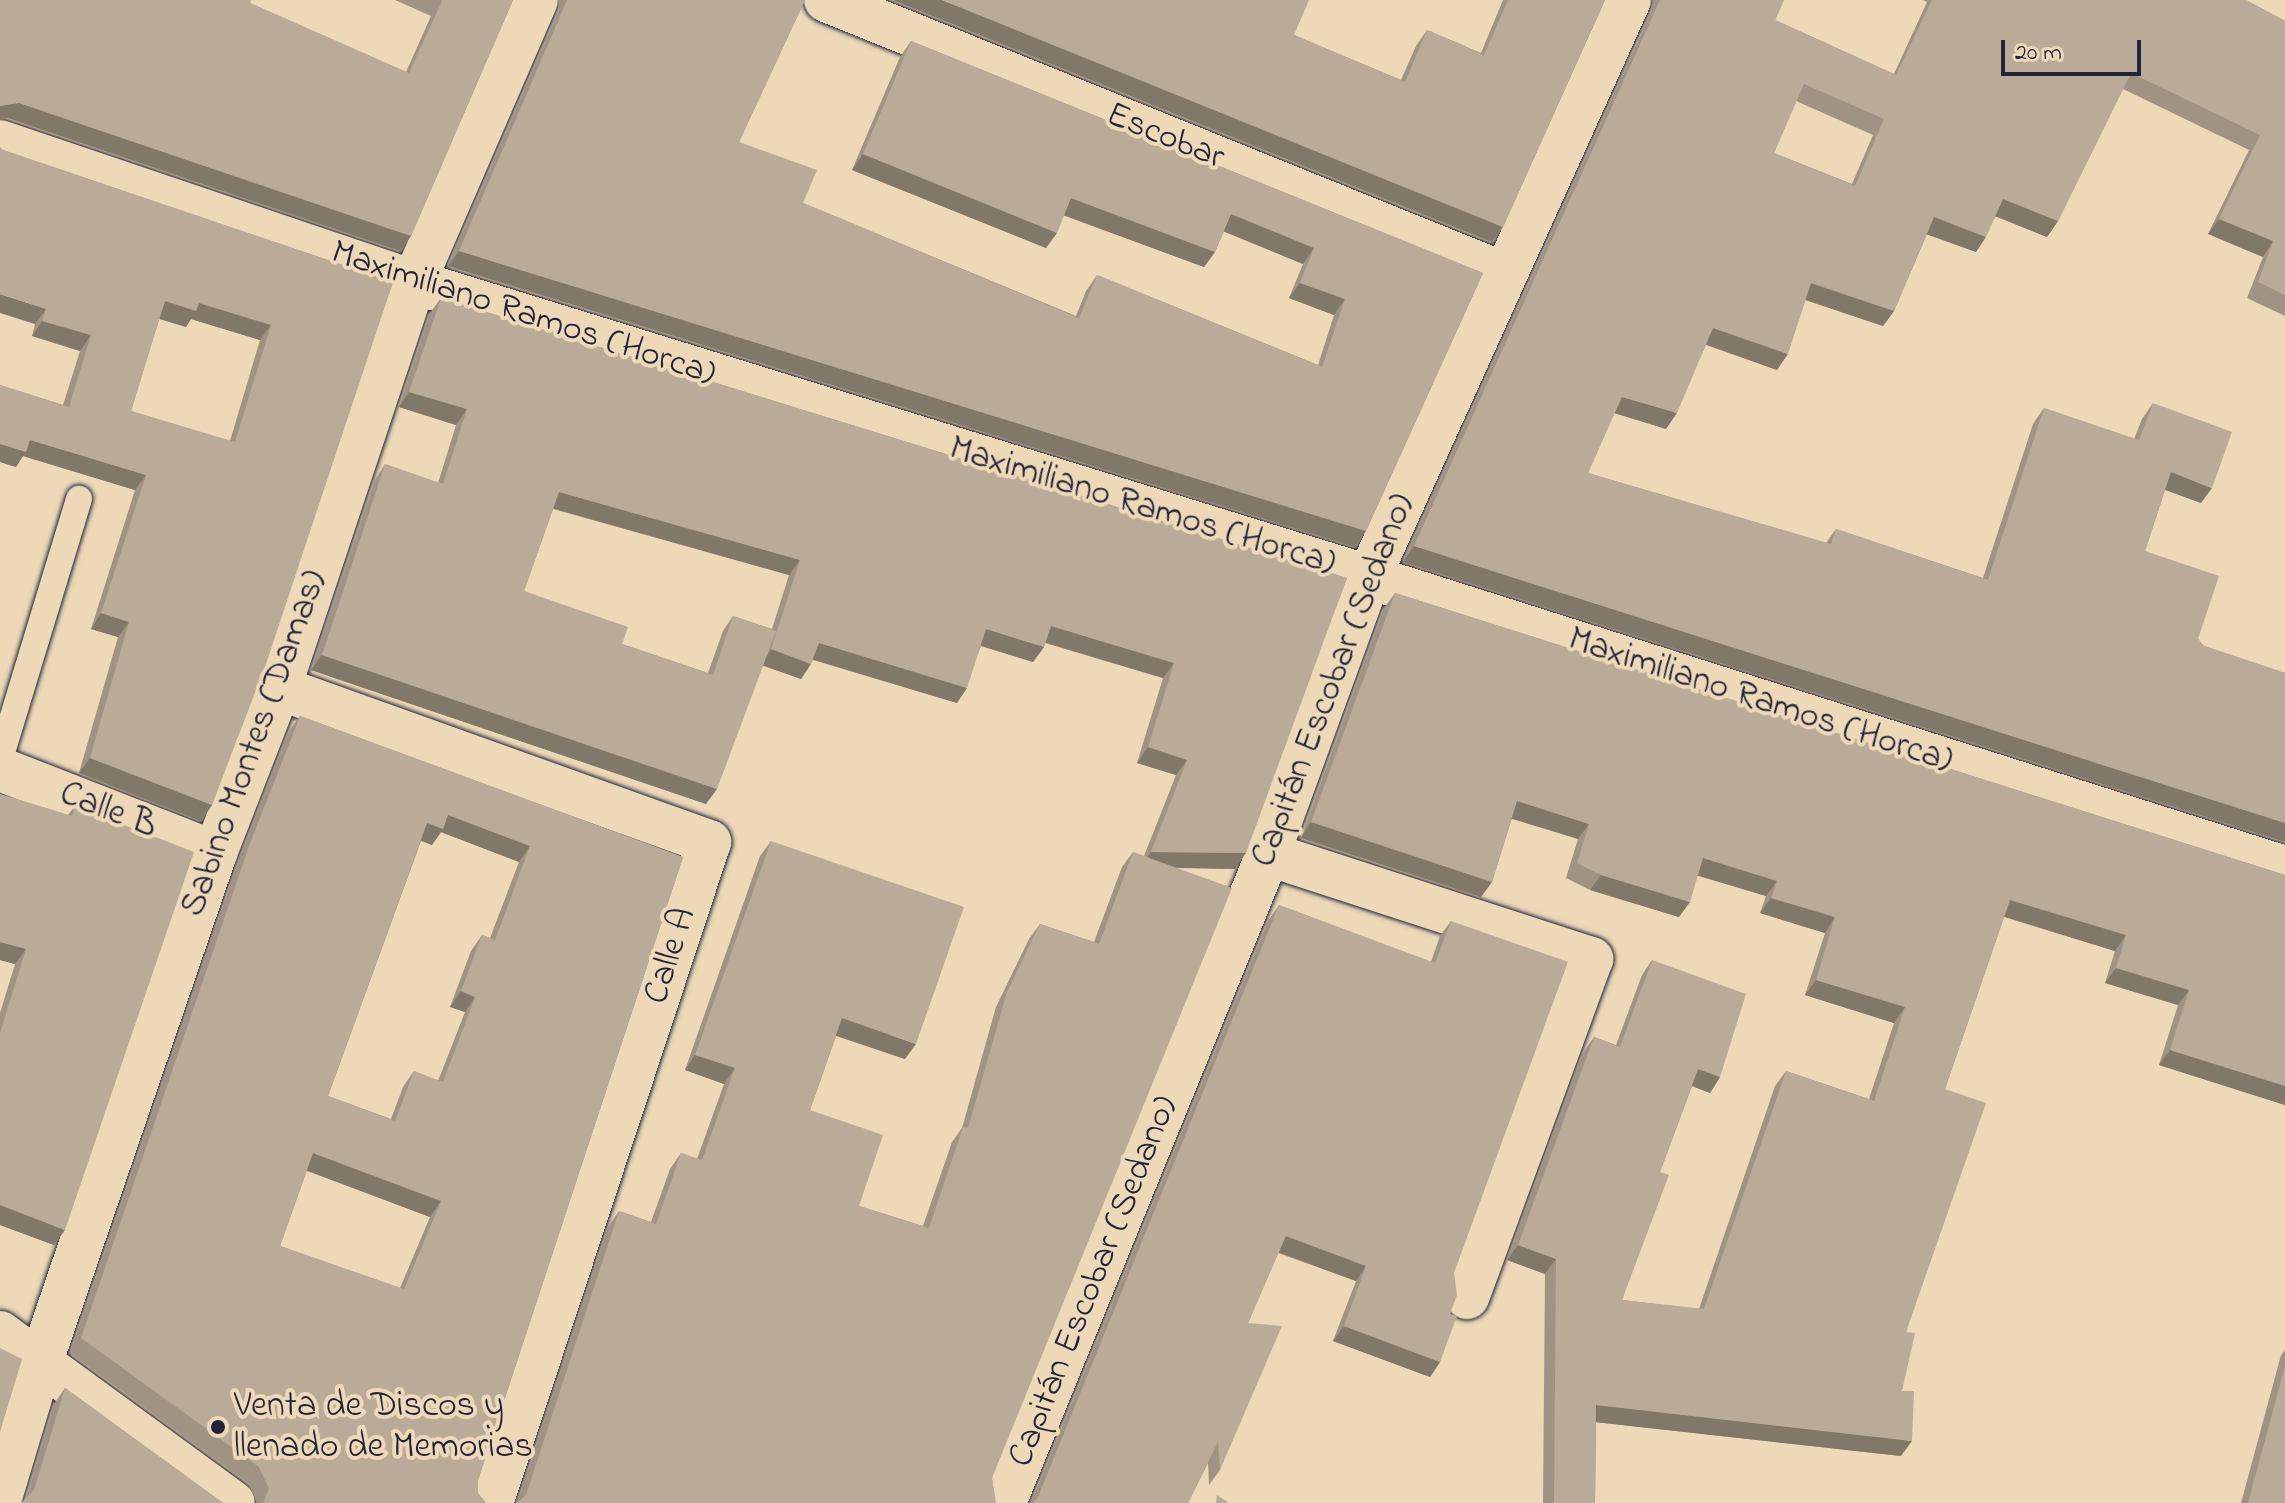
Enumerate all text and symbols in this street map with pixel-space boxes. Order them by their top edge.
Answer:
scale bar [2005,24,2145,74]
text: 20 m [2015,36,2062,71]
street label: Escobar [1100,94,1230,180]
street label: Maximiliano Ramos (Horca) [326,231,720,397]
street label: Maximiliano Ramos (Horca) [944,428,1340,586]
street label: Capitán Escobar (Sedano) [1243,489,1425,873]
street label: Sabino Montes (Damas) [172,565,338,923]
street label: Maximiliano Ramos (Horca) [1563,618,1957,784]
street label: Calle B [53,773,163,849]
street label: Calle A [635,902,707,1010]
street label: Capitán Escobar (Sedano) [1000,1090,1188,1474]
place label: Venta de Discos y llenado de Memorias [234,1384,533,1469]
marker: Venta de Discos y llenado de Memorias [209,1418,227,1436]

